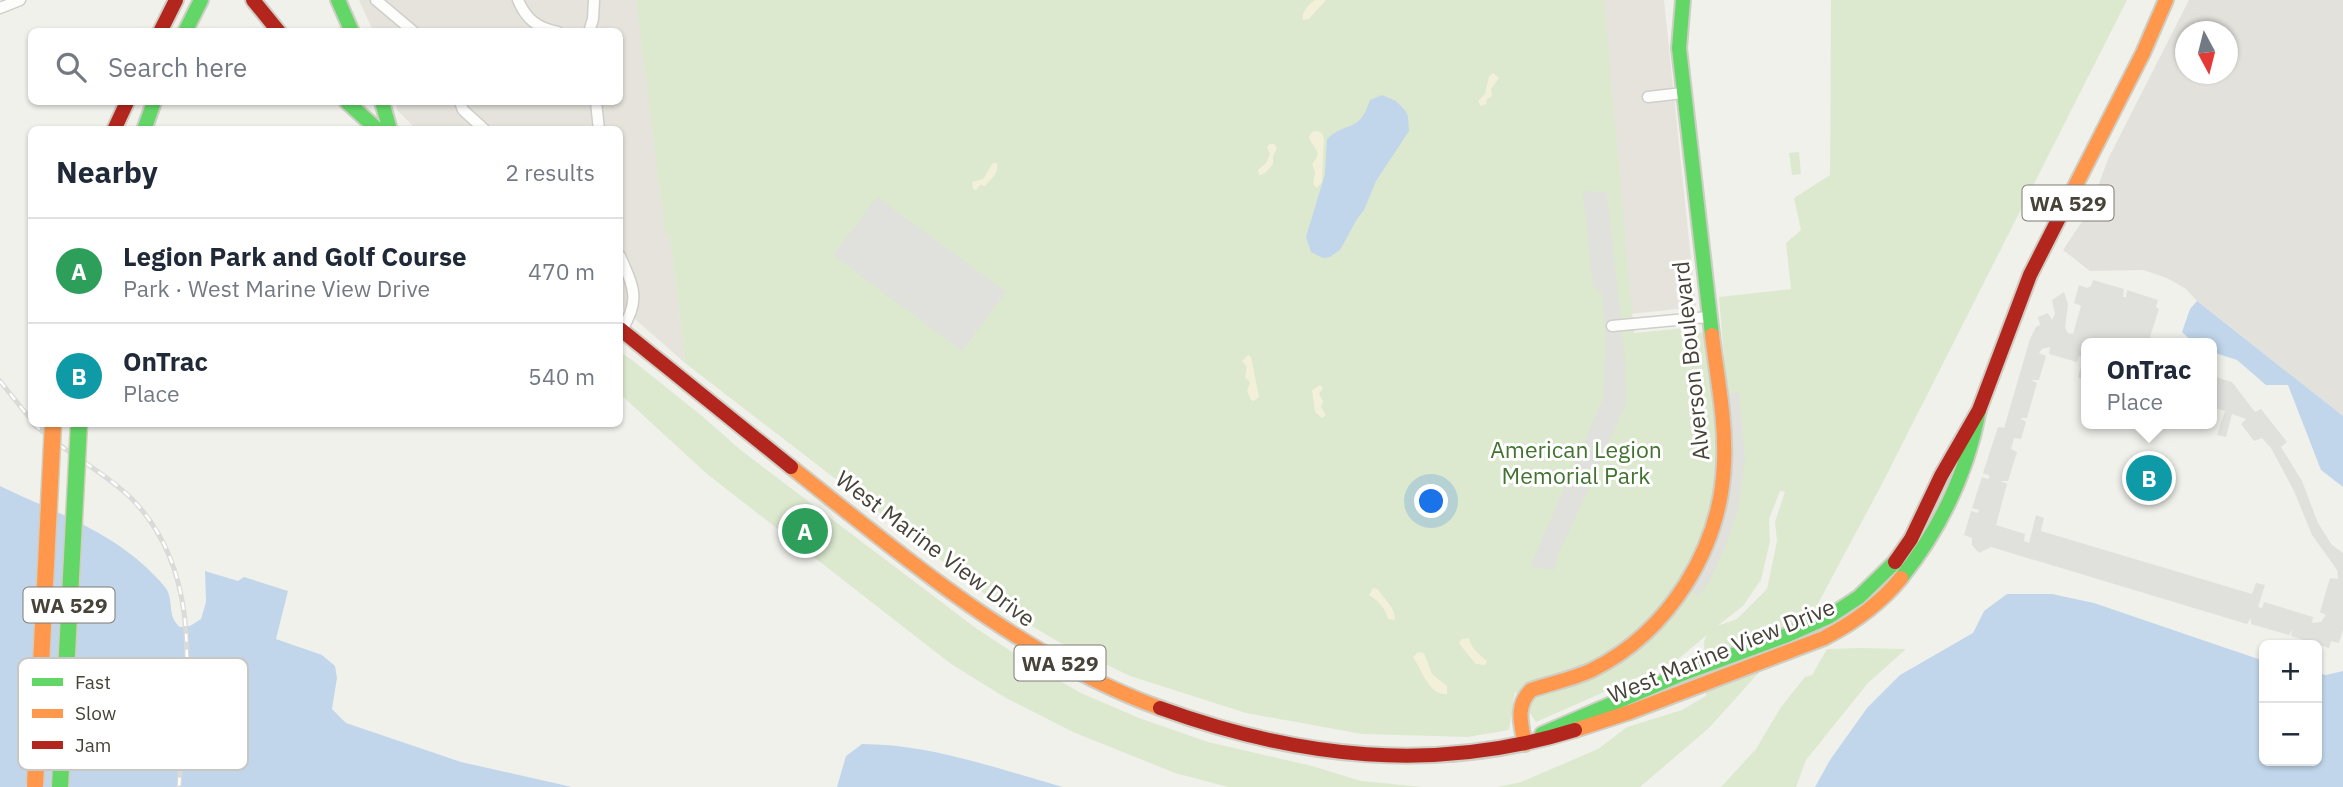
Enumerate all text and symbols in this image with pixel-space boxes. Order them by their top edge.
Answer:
north arrow [2175,21,2238,84]
search box [28,28,623,105]
icon: search [52,48,90,86]
text: Search here [108,50,247,84]
text: Nearby [56,152,158,191]
text: 2 results [505,157,595,187]
road number: WA 529 [2022,186,2114,220]
text: Legion Park and Golf Course [123,239,467,273]
text: A [71,256,87,286]
text: 470 m [528,256,595,286]
street label: Alverson Boulevard [1665,260,1715,462]
text: Park · West Marine View Drive [123,273,430,303]
popup [2081,338,2217,429]
text: OnTrac [123,344,208,378]
text: OnTrac [2106,352,2192,386]
text: B [71,361,87,391]
text: 540 m [528,361,595,391]
text: Place [123,378,180,408]
text: Place [2106,386,2163,416]
park label: American Legion Memorial Park [1490,434,1662,490]
pin: B [2126,452,2172,504]
street label: West Marine View Drive [830,463,1042,633]
your location [1414,484,1448,518]
pin: A [782,505,828,557]
road number: WA 529 [24,588,114,622]
street label: West Marine View Drive [1603,591,1839,709]
map controls [2259,640,2322,766]
button: + [2259,640,2322,703]
road number: WA 529 [1014,646,1106,680]
legend [18,658,248,770]
text: Fast [75,670,111,694]
text: Slow [75,701,116,725]
button: − [2259,703,2322,766]
text: Jam [75,733,111,757]

